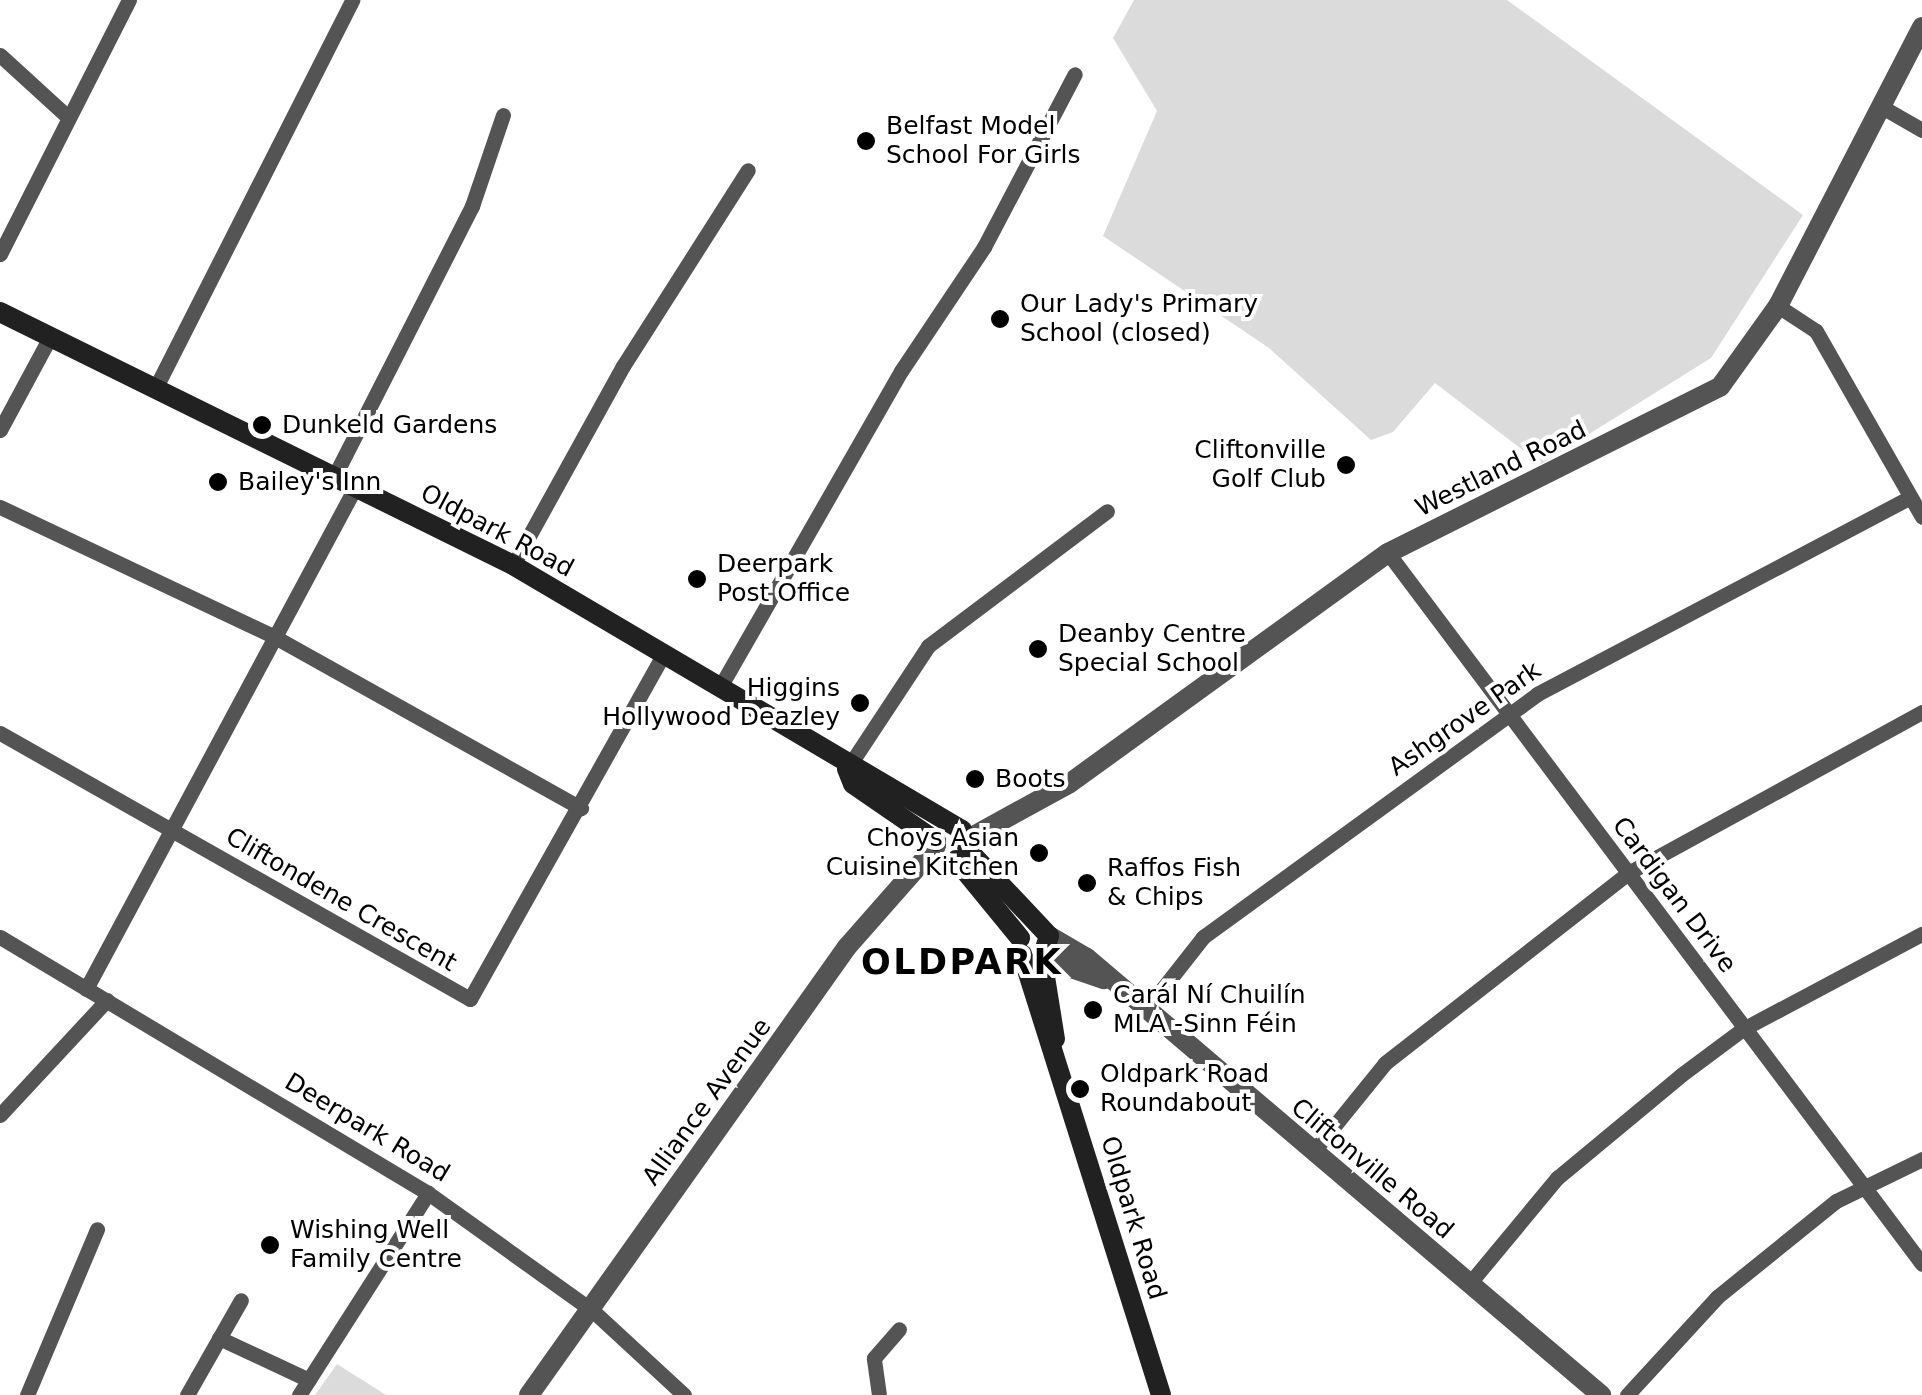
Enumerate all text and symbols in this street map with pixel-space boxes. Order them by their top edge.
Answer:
place label: Belfast Model School For Girls [886,112,1081,171]
marker: Belfast Model School For Girls [855,130,877,152]
place label: Our Lady's Primary School (closed) [1020,290,1258,349]
marker: Our Lady's Primary School (closed) [989,308,1011,330]
place label: Dunkeld Gardens [282,410,497,440]
marker: Dunkeld Gardens [251,414,273,436]
street label: Westland Road [1411,415,1591,523]
place label: Cliftonville Golf Club [1194,436,1326,495]
marker: Cliftonville Golf Club [1335,454,1357,476]
place label: Bailey's Inn [238,467,381,497]
marker: Bailey's Inn [207,471,229,493]
street label: Oldpark Road [415,478,579,584]
place label: Deerpark Post Office [717,550,850,609]
marker: Deerpark Post Office [686,568,708,590]
place label: Deanby Centre Special School [1058,620,1246,679]
marker: Deanby Centre Special School [1027,638,1049,660]
street label: Ashgrove Park [1383,655,1547,783]
place label: Higgins Hollywood Deazley [602,674,840,733]
marker: Higgins Hollywood Deazley [849,692,871,714]
place label: Boots [995,764,1066,794]
marker: Boots [964,768,986,790]
street label: Cardigan Drive [1606,811,1742,979]
street label: Cliftondene Crescent [220,822,462,978]
place label: Choys Asian Cuisine Kitchen [826,824,1019,883]
marker: Choys Asian Cuisine Kitchen [1028,842,1050,864]
place label: Raffos Fish & Chips [1107,854,1241,913]
marker: Raffos Fish & Chips [1076,872,1098,894]
district label: OLDPARK [861,941,1063,983]
place label: Carál Ní Chuilín MLA -Sinn Féin [1113,981,1306,1040]
marker: Carál Ní Chuilín MLA -Sinn Féin [1082,999,1104,1021]
street label: Alliance Avenue [636,1013,778,1191]
place label: Oldpark Road Roundabout [1100,1060,1269,1119]
street label: Deerpark Road [279,1067,455,1189]
marker: Oldpark Road Roundabout [1069,1078,1091,1100]
street label: Cliftonville Road [1285,1092,1459,1246]
street label: Oldpark Road [1094,1133,1172,1303]
place label: Wishing Well Family Centre [290,1216,462,1275]
marker: Wishing Well Family Centre [259,1234,281,1256]

